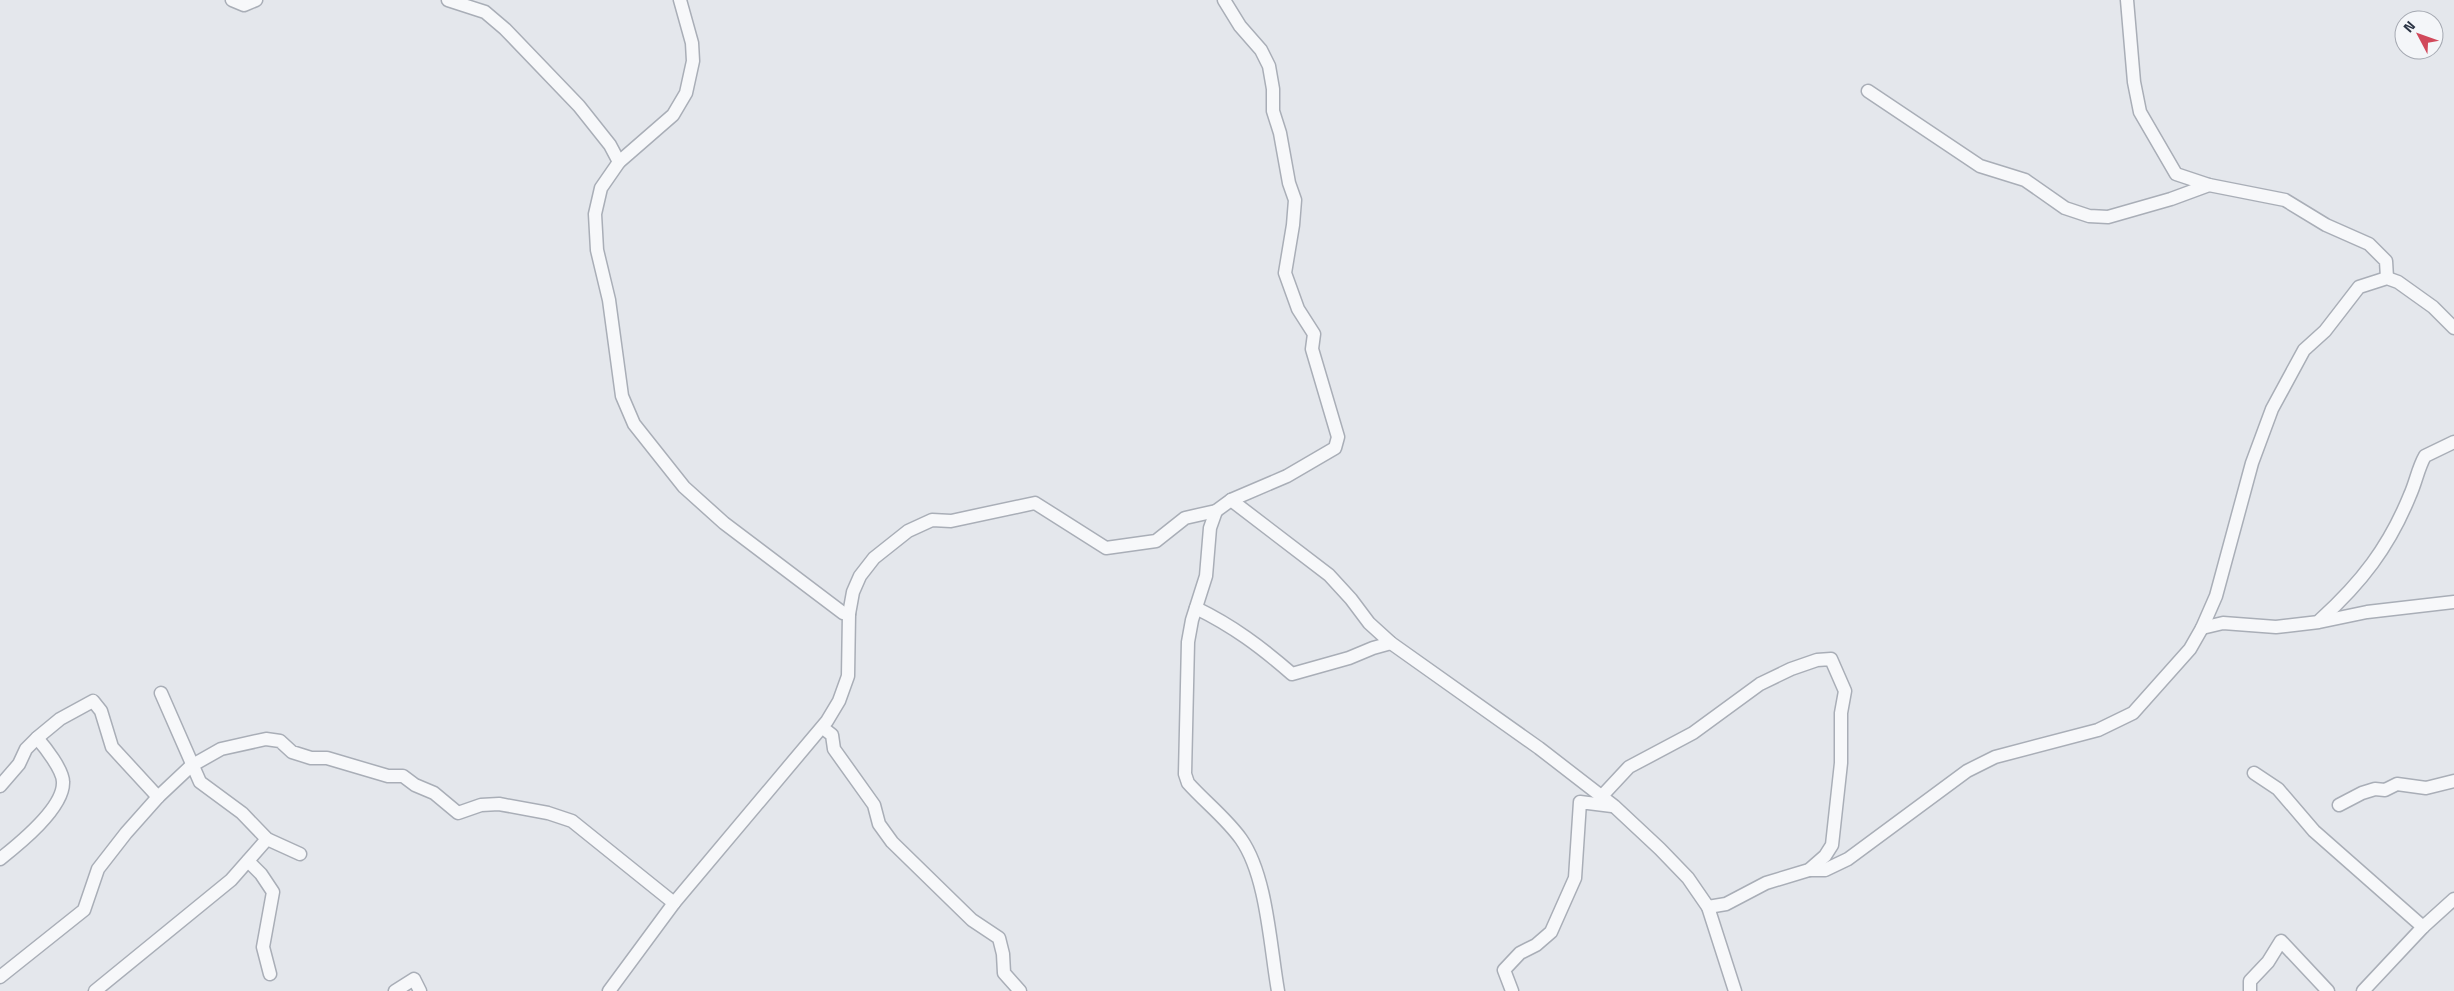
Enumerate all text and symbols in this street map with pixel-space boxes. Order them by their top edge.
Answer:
north arrow [2394,10,2444,60]
text: N [2398,16,2420,37]

